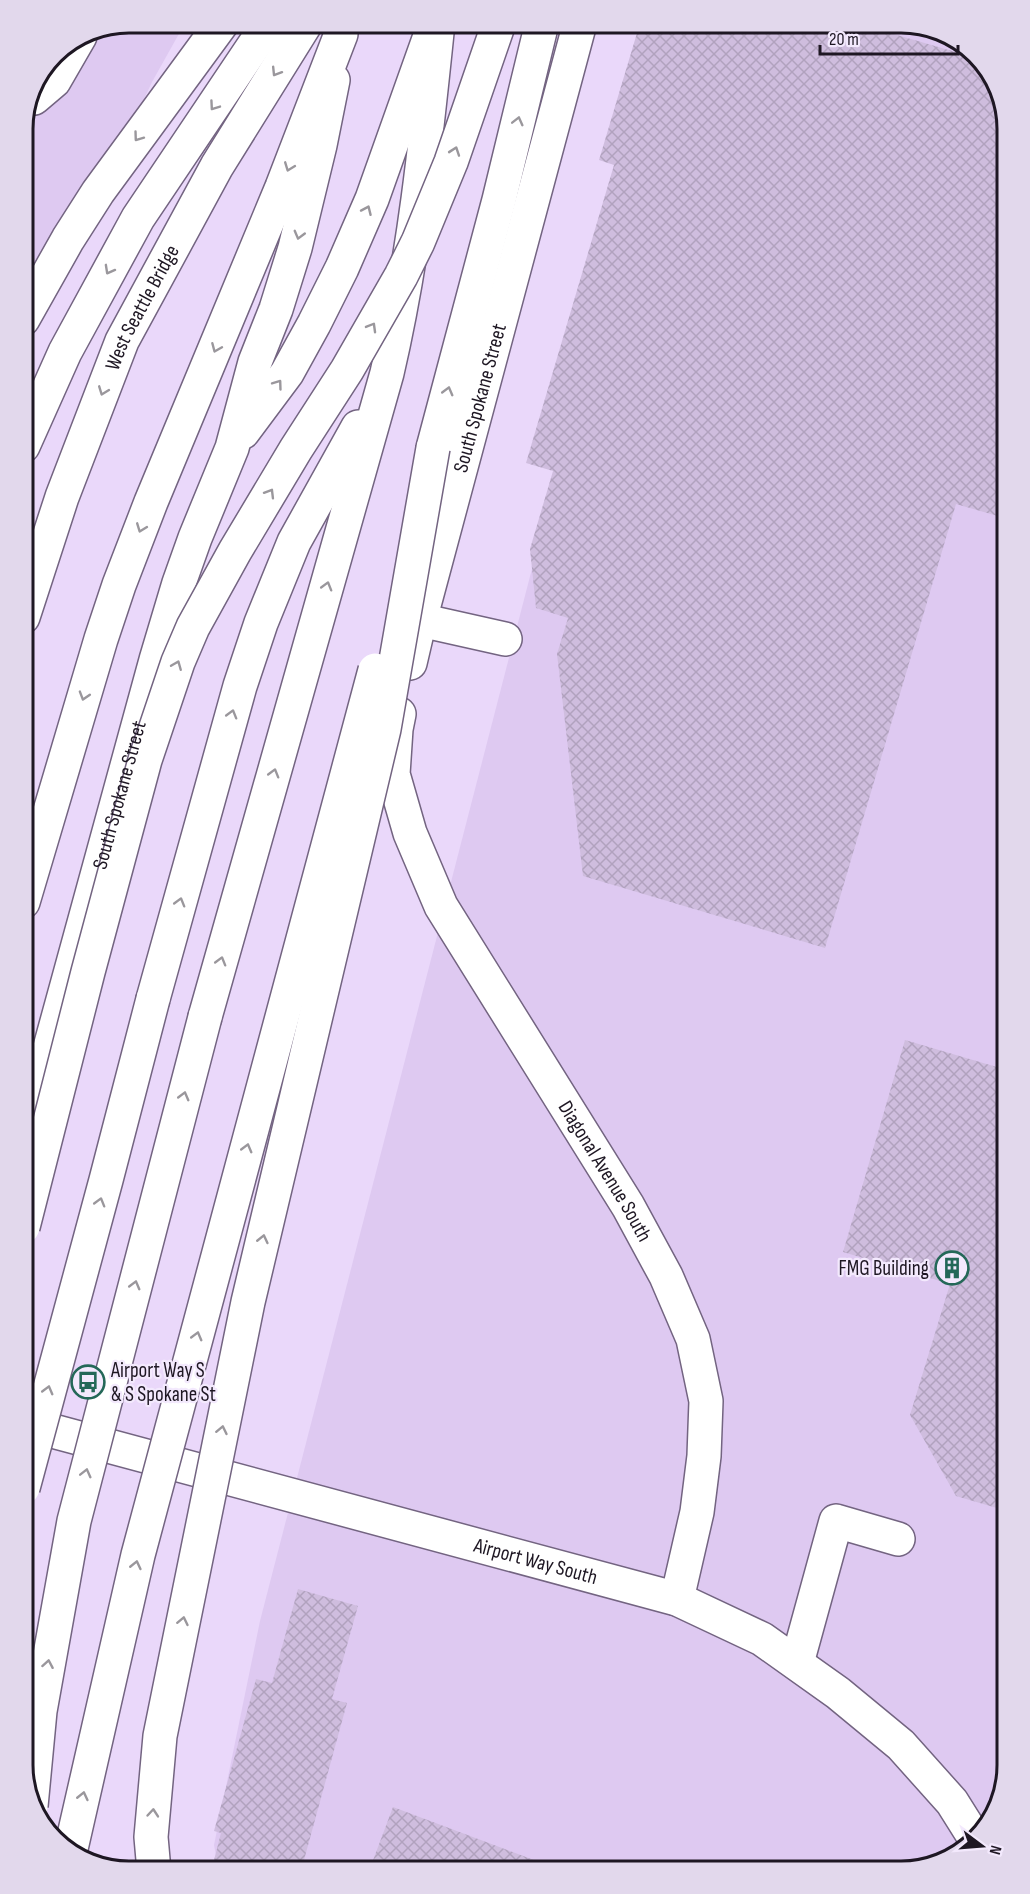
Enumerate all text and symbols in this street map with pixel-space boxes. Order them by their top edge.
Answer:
scale bar [820,18,958,56]
text: 20 m [829,29,859,50]
one-way arrow [271,66,283,76]
one-way arrow [210,99,221,110]
one-way arrow [510,116,523,126]
one-way arrow [134,131,145,142]
one-way arrow [447,146,460,157]
one-way arrow [284,161,297,172]
one-way arrow [360,206,372,217]
one-way arrow [293,230,306,240]
street label: West Seattle Bridge [99,240,184,374]
one-way arrow [105,264,116,275]
street label: South Spokane Street [448,321,511,475]
one-way arrow [364,323,376,333]
one-way arrow [211,341,223,352]
one-way arrow [271,379,282,390]
one-way arrow [98,385,110,396]
one-way arrow [441,386,453,397]
one-way arrow [263,489,275,499]
one-way arrow [136,522,149,533]
one-way arrow [320,581,332,592]
one-way arrow [170,660,182,671]
one-way arrow [79,690,91,700]
one-way arrow [225,709,237,720]
street label: South Spokane Street [87,718,151,872]
one-way arrow [267,768,279,779]
one-way arrow [173,897,185,908]
one-way arrow [214,956,226,967]
one-way arrow [177,1091,190,1101]
street label: Diagonal Avenue South [553,1096,657,1246]
one-way arrow [240,1143,252,1154]
one-way arrow [93,1198,105,1208]
one-way arrow [256,1234,269,1244]
building icon: FMG Building [934,1250,970,1286]
place label: FMG Building [838,1256,929,1281]
one-way arrow [128,1280,140,1290]
one-way arrow [189,1331,202,1341]
place label: Airport Way S & S Spokane St [110,1358,216,1407]
bus stop icon: Airport Way S & S Spokane St [70,1364,106,1400]
one-way arrow [41,1386,53,1396]
one-way arrow [215,1425,228,1435]
one-way arrow [79,1468,92,1478]
street label: Airport Way South [470,1532,600,1590]
one-way arrow [128,1561,141,1571]
one-way arrow [176,1616,189,1626]
one-way arrow [41,1660,54,1670]
one-way arrow [76,1792,89,1802]
one-way arrow [146,1808,159,1818]
north arrow [952,1816,1012,1876]
text: N [985,1843,1005,1856]

